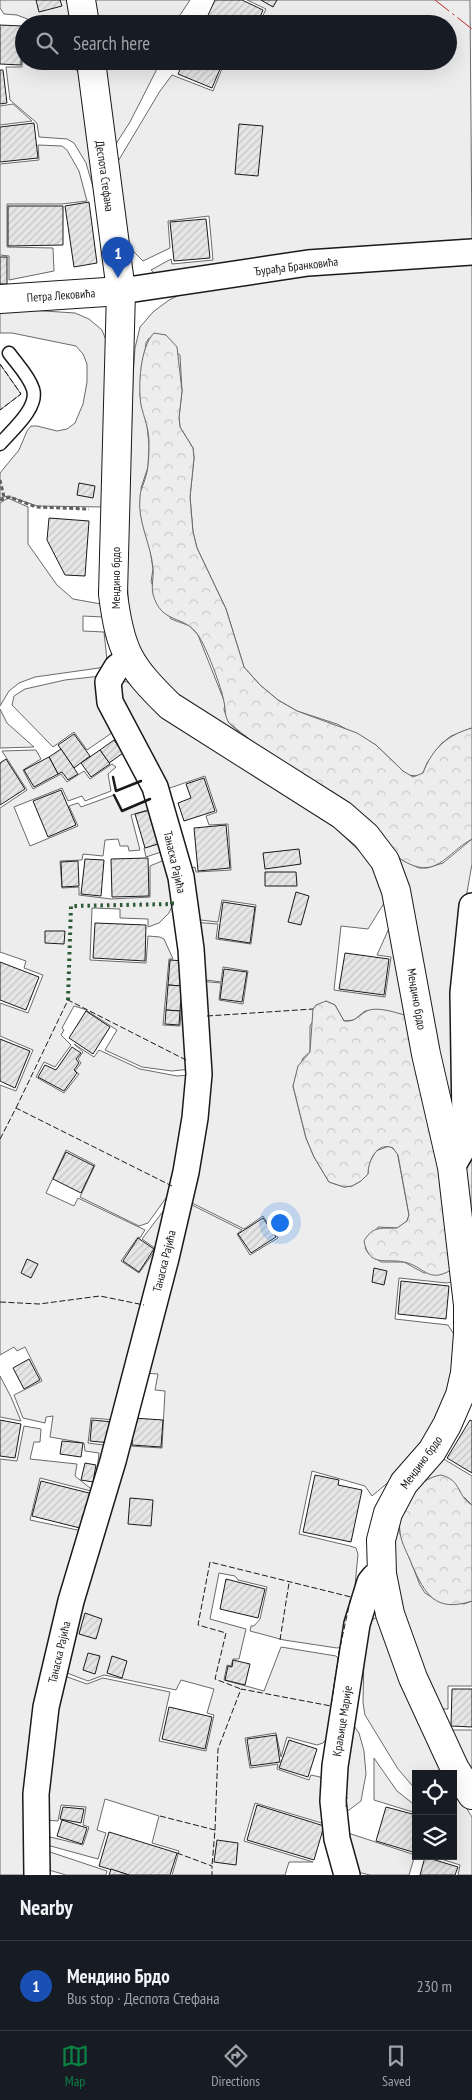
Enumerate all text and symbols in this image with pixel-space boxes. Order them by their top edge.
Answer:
search box [15,15,457,70]
icon: search [33,29,61,57]
text: Search here [73,31,150,55]
street label: Деспота Стефана [93,139,117,213]
pin: 1 [102,237,134,278]
street label: Ђурађа Бранковића [253,253,339,279]
street label: Петра Лековића [26,285,96,305]
street label: Мендино брдо [108,547,123,609]
street label: Танаска Рајића [161,830,189,895]
street label: Мендино брдо [404,967,430,1031]
your location [267,1210,293,1236]
street label: Танаска Рајића [149,1228,179,1293]
street label: Мендино брдо [397,1432,445,1492]
street label: Танаска Рајића [45,1619,73,1684]
street label: Краљице Марије [329,1684,355,1758]
map controls [412,1770,457,1860]
button: locate [412,1770,457,1815]
button: layers [412,1815,457,1860]
text: Nearby [20,1894,73,1921]
text: Мендино Брдо [67,1964,170,1988]
text: 1 [32,1976,40,1996]
text: 230 m [417,1976,452,1996]
text: Bus stop · Деспота Стефана [67,1988,220,2008]
tab: Map [61,2042,89,2090]
tab: Directions [211,2042,260,2090]
tab: Saved [382,2042,411,2090]

